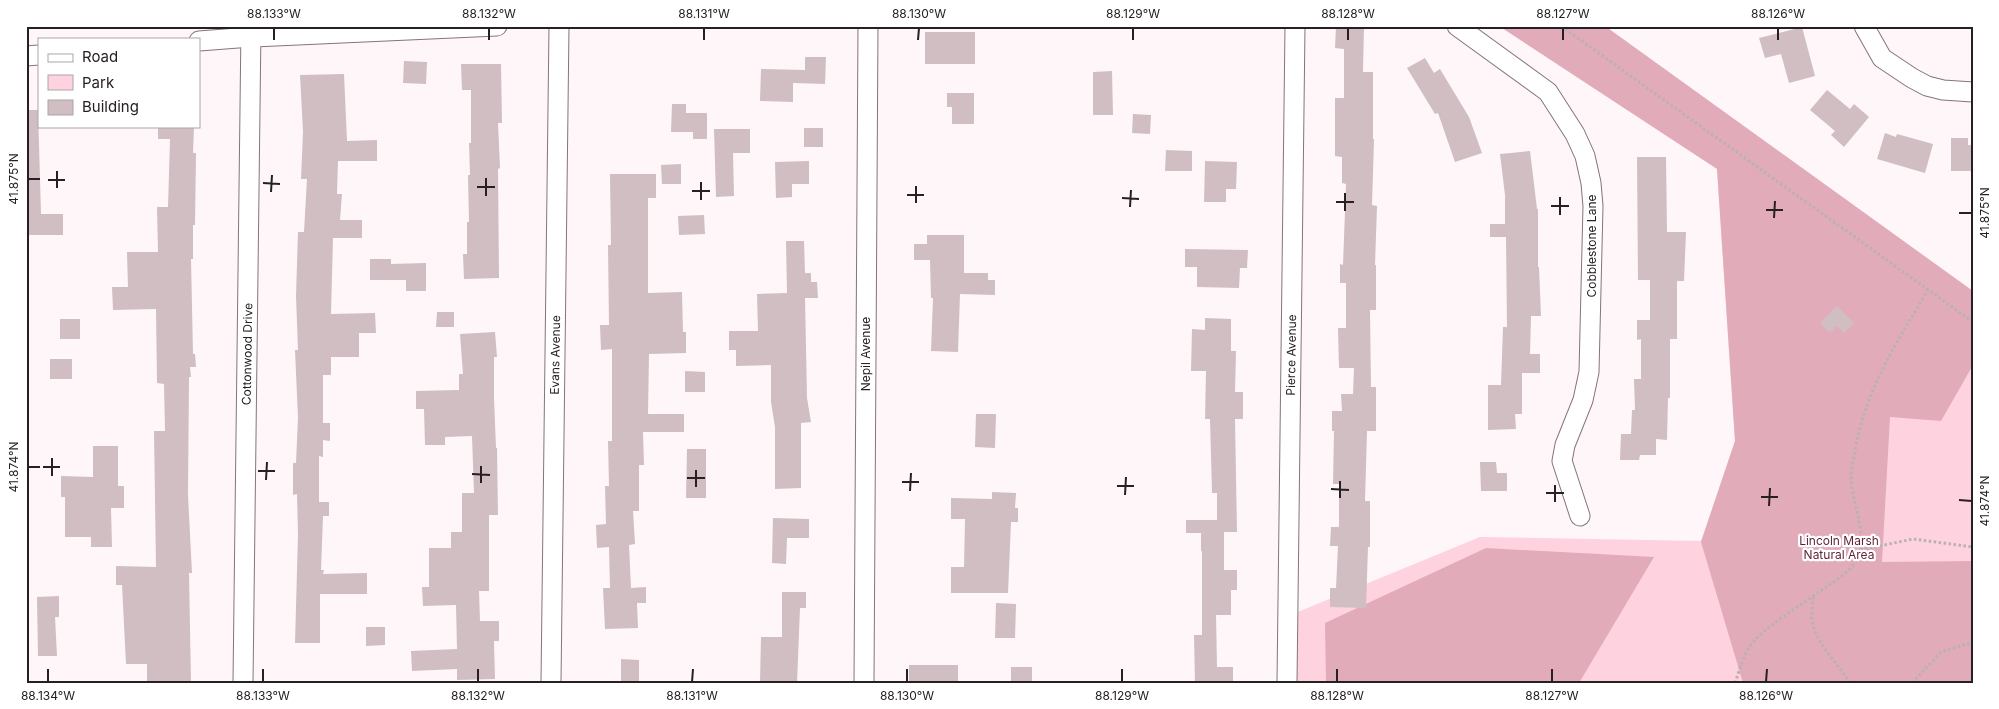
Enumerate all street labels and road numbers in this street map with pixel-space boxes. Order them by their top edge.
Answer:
street label: Cobblestone Lane [1584,195,1599,297]
street label: Cottonwood Drive [239,303,255,405]
street label: Pierce Avenue [1283,314,1299,396]
street label: Evans Avenue [547,315,563,395]
street label: Nepil Avenue [858,317,873,391]

